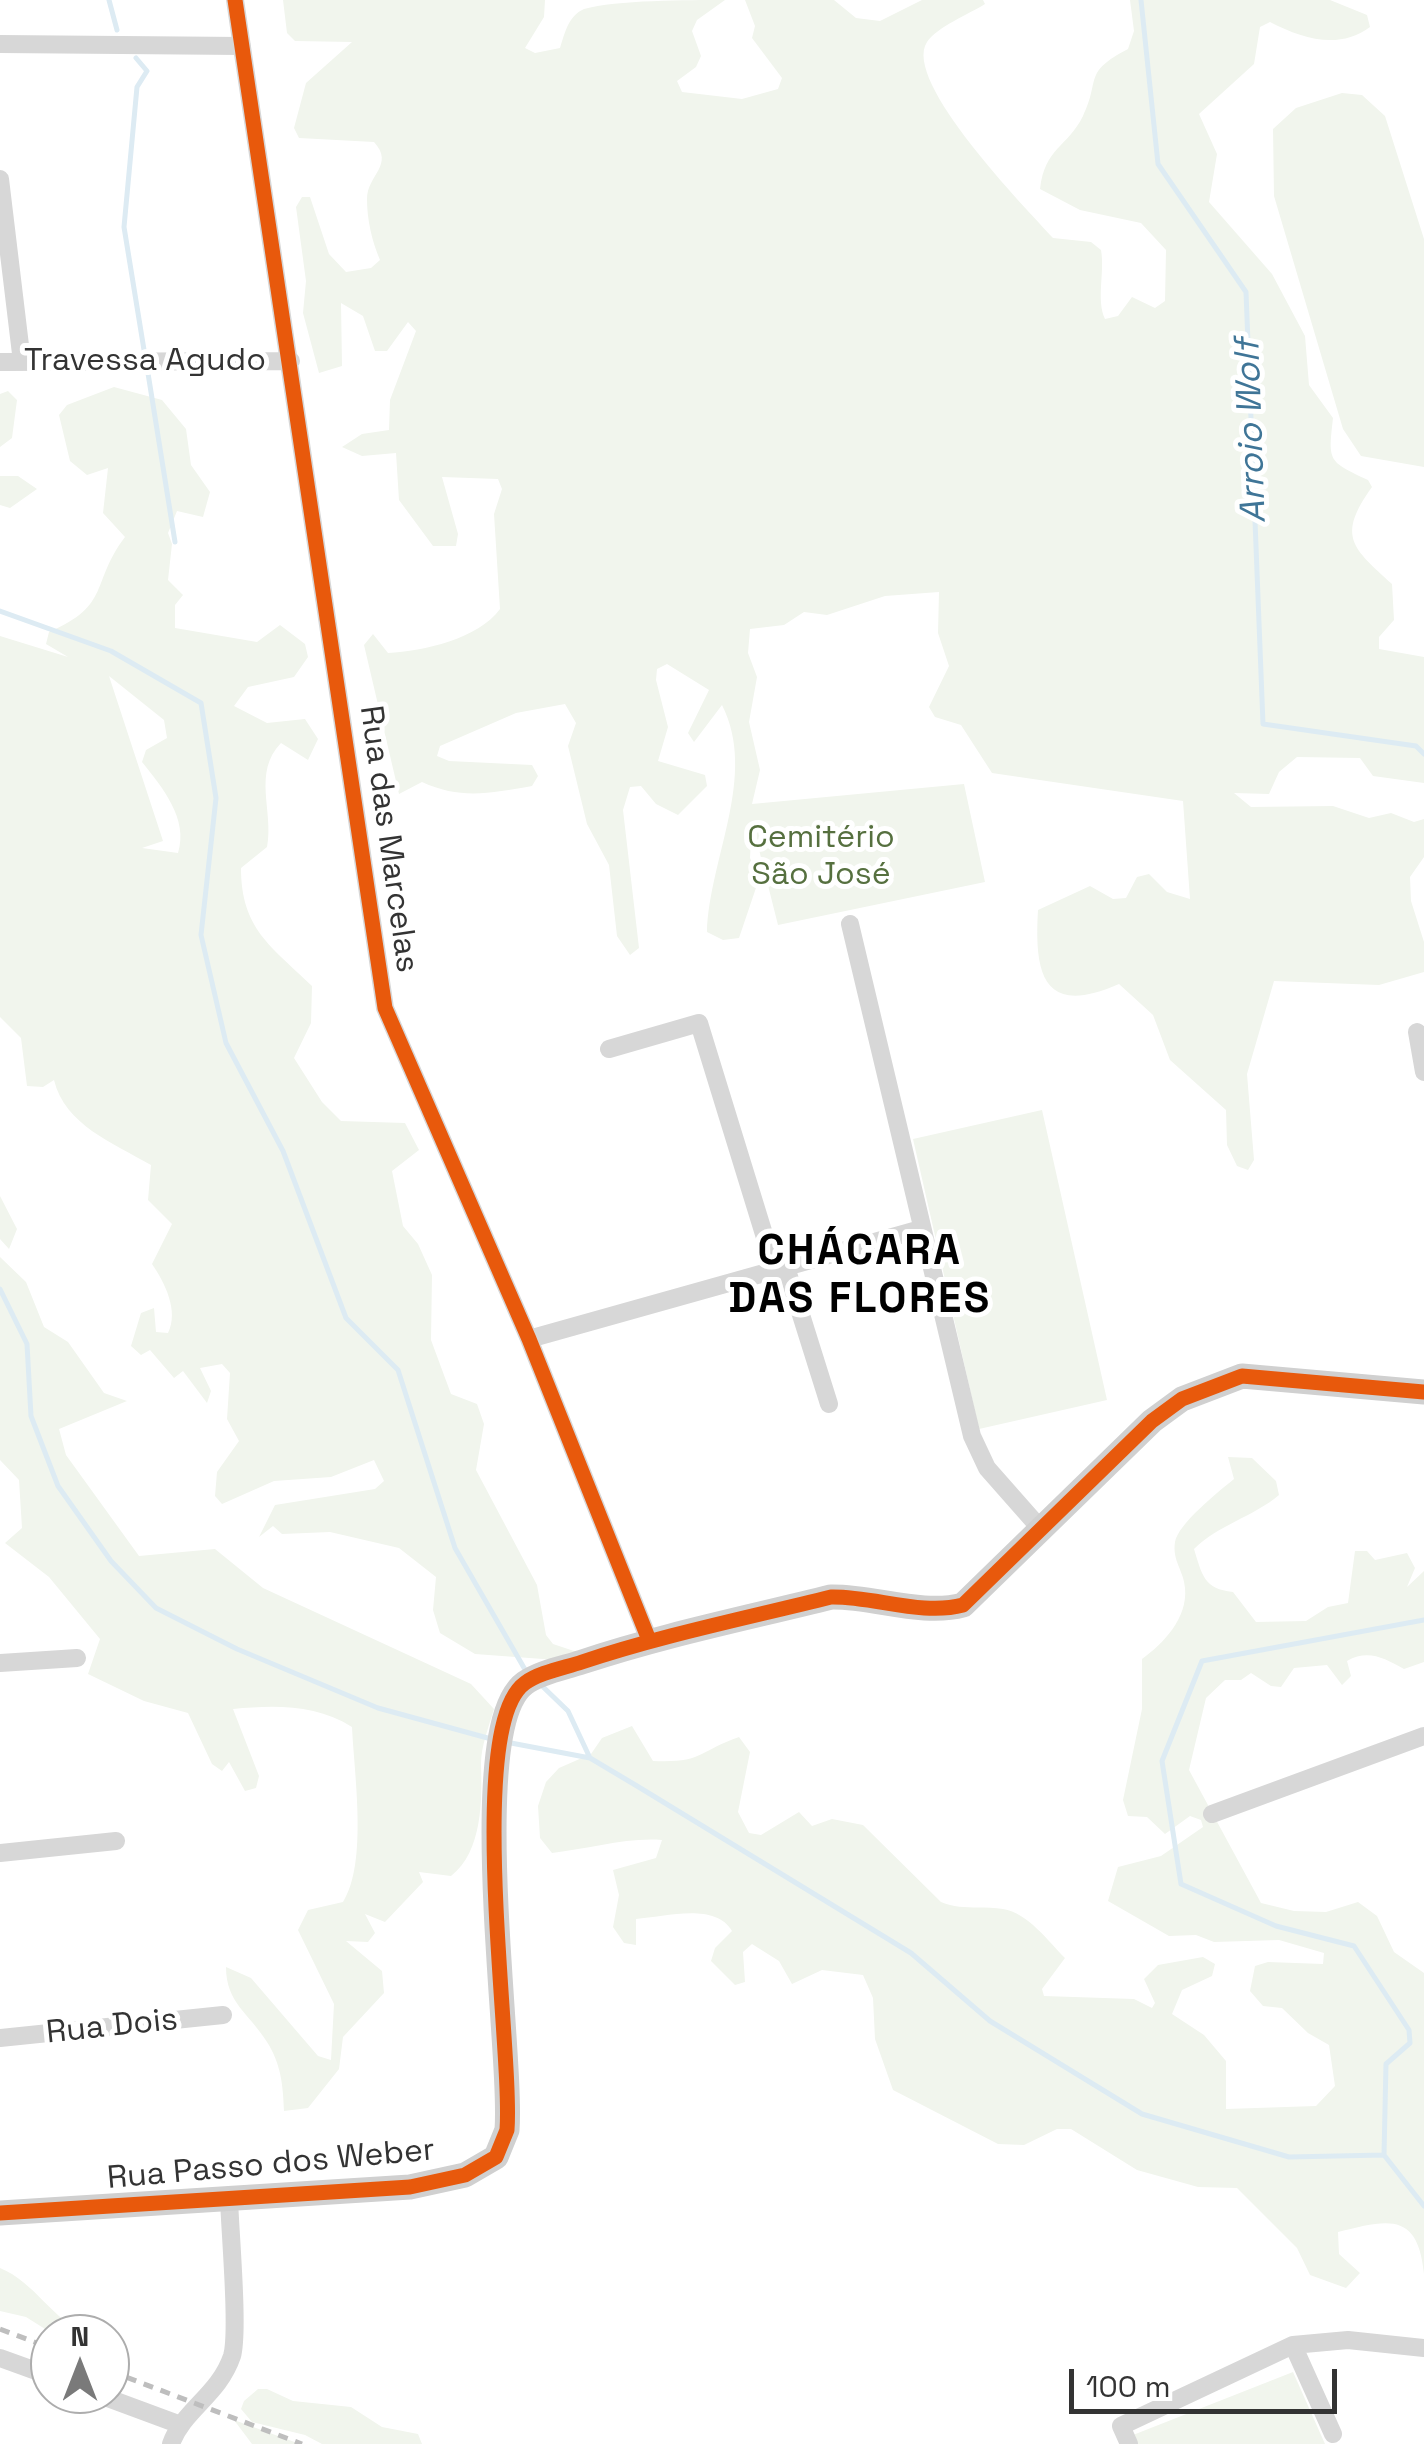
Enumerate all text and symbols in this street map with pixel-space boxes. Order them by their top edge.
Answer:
water label: Arroio Wolf [1228,338,1276,524]
street label: Travessa Agudo [24,342,266,380]
street label: Rua das Marcelas [350,703,426,975]
park label: Cemitério São José [747,819,895,894]
district label: CHÁCARA DAS FLORES [728,1228,992,1326]
street label: Rua Dois [44,2001,180,2053]
street label: Rua Passo dos Weber [106,2132,436,2198]
north arrow [30,2314,130,2414]
text: N [71,2318,89,2354]
scale bar [1074,2349,1342,2411]
text: 100 m [1086,2367,1171,2406]

